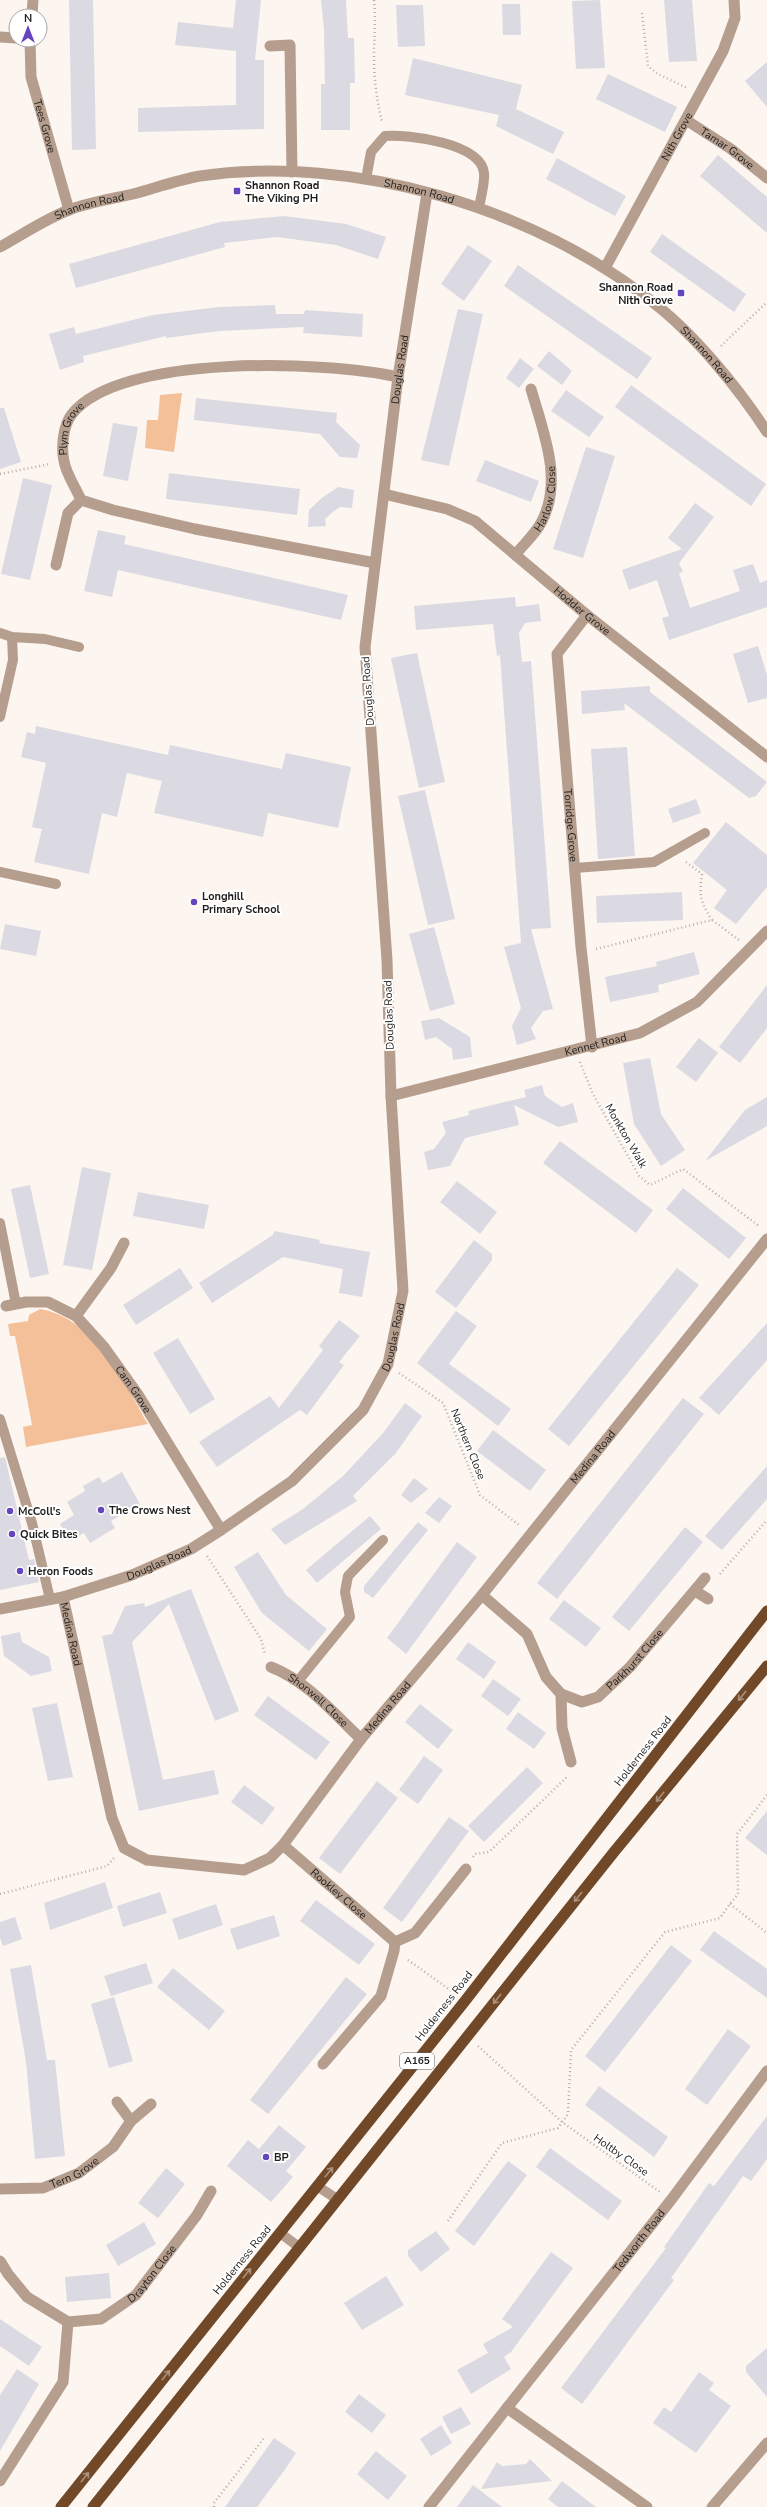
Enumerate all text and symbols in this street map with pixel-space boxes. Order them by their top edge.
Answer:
north arrow [8,8,48,48]
text: N [24,11,32,26]
street label: Tees Grove [30,98,60,155]
street label: Nith Grove [657,109,696,163]
street label: Tamar Grove [697,124,758,172]
street label: Shannon Road [383,175,456,207]
place label: Shannon Road The Viking PH [245,178,319,206]
marker: Shannon Road The Viking PH [232,186,242,196]
street label: Shannon Road [52,189,126,223]
place label: Shannon Road Nith Grove [599,280,673,308]
marker: Shannon Road Nith Grove [676,288,686,298]
street label: Shannon Road [677,323,736,386]
street label: Douglas Road [387,334,412,405]
street label: Plym Grove [55,398,87,456]
street label: Harlow Close [530,465,559,534]
street label: Hodder Grove [551,583,614,638]
street label: Douglas Road [358,656,378,726]
street label: Torridge Grove [561,788,582,863]
place label: Longhill Primary School [202,889,280,917]
marker: Longhill Primary School [189,897,199,907]
street label: Douglas Road [380,980,398,1050]
street label: Kennet Road [563,1029,628,1059]
street label: Monkton Walk [601,1101,651,1171]
street label: Douglas Road [378,1301,408,1374]
street label: Cam Grove [112,1362,155,1416]
street label: Northern Close [447,1406,489,1482]
street label: Medina Road [567,1427,619,1487]
place label: The Crows Nest [109,1503,191,1518]
place label: McColl's [18,1504,61,1519]
marker: The Crows Nest [96,1505,106,1515]
marker: McColl's [5,1506,15,1516]
place label: Quick Bites [20,1527,78,1542]
marker: Quick Bites [7,1529,17,1539]
street label: Douglas Road [125,1542,194,1584]
place label: Heron Foods [28,1564,93,1579]
marker: Heron Foods [15,1566,25,1576]
street label: Medina Road [57,1601,86,1667]
street label: Parkhurst Close [603,1626,667,1693]
street label: Shorwell Close [285,1670,352,1731]
street label: Medina Road [361,1678,414,1737]
one-way arrow [738,1691,747,1702]
street label: Holderness Road [611,1713,675,1789]
one-way arrow [655,1791,664,1802]
street label: Rookley Close [307,1865,371,1922]
one-way arrow [573,1892,582,1903]
street label: Holderness Road [412,1968,476,2044]
one-way arrow [492,1994,501,2005]
road number: A165 [400,2053,434,2069]
street label: Holtby Close [590,2130,652,2180]
place label: BP [274,2150,289,2165]
marker: BP [261,2152,271,2162]
street label: Tern Grove [47,2153,102,2192]
one-way arrow [324,2166,333,2177]
street label: Tedworth Road [609,2206,668,2275]
street label: Holderness Road [209,2222,275,2298]
street label: Drayton Close [124,2241,179,2306]
one-way arrow [243,2268,252,2279]
one-way arrow [162,2370,171,2380]
one-way arrow [81,2471,89,2482]

